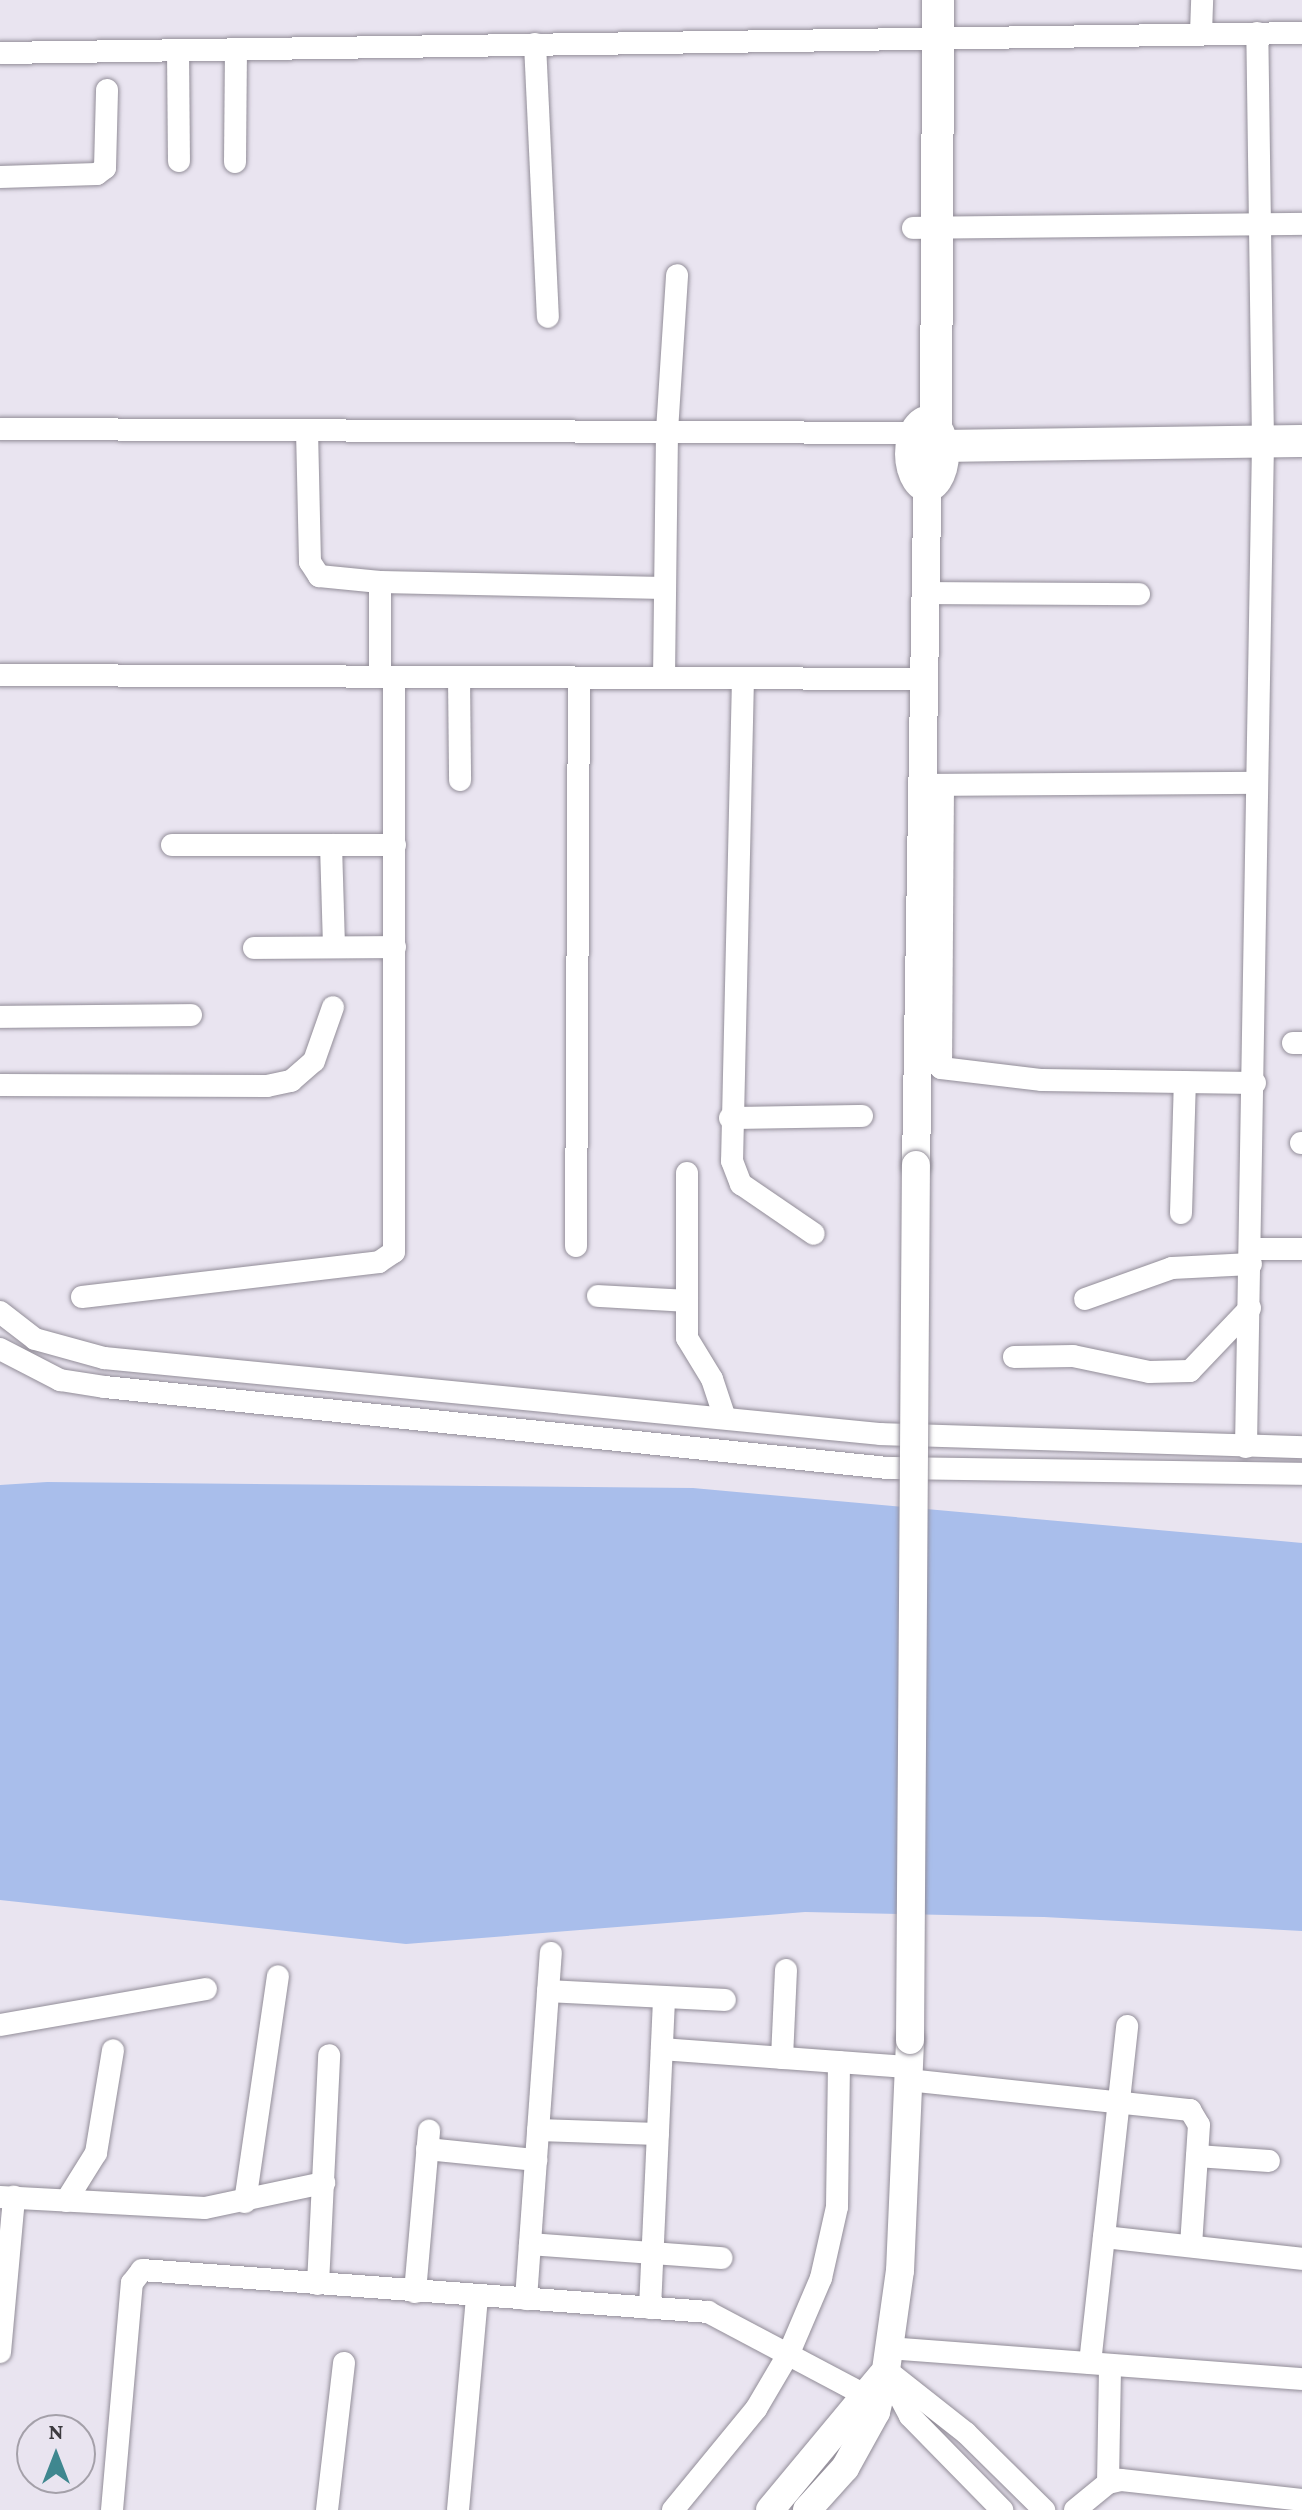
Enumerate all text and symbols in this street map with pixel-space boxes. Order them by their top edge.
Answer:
north arrow [16,2414,96,2494]
text: N [49,2419,64,2444]

